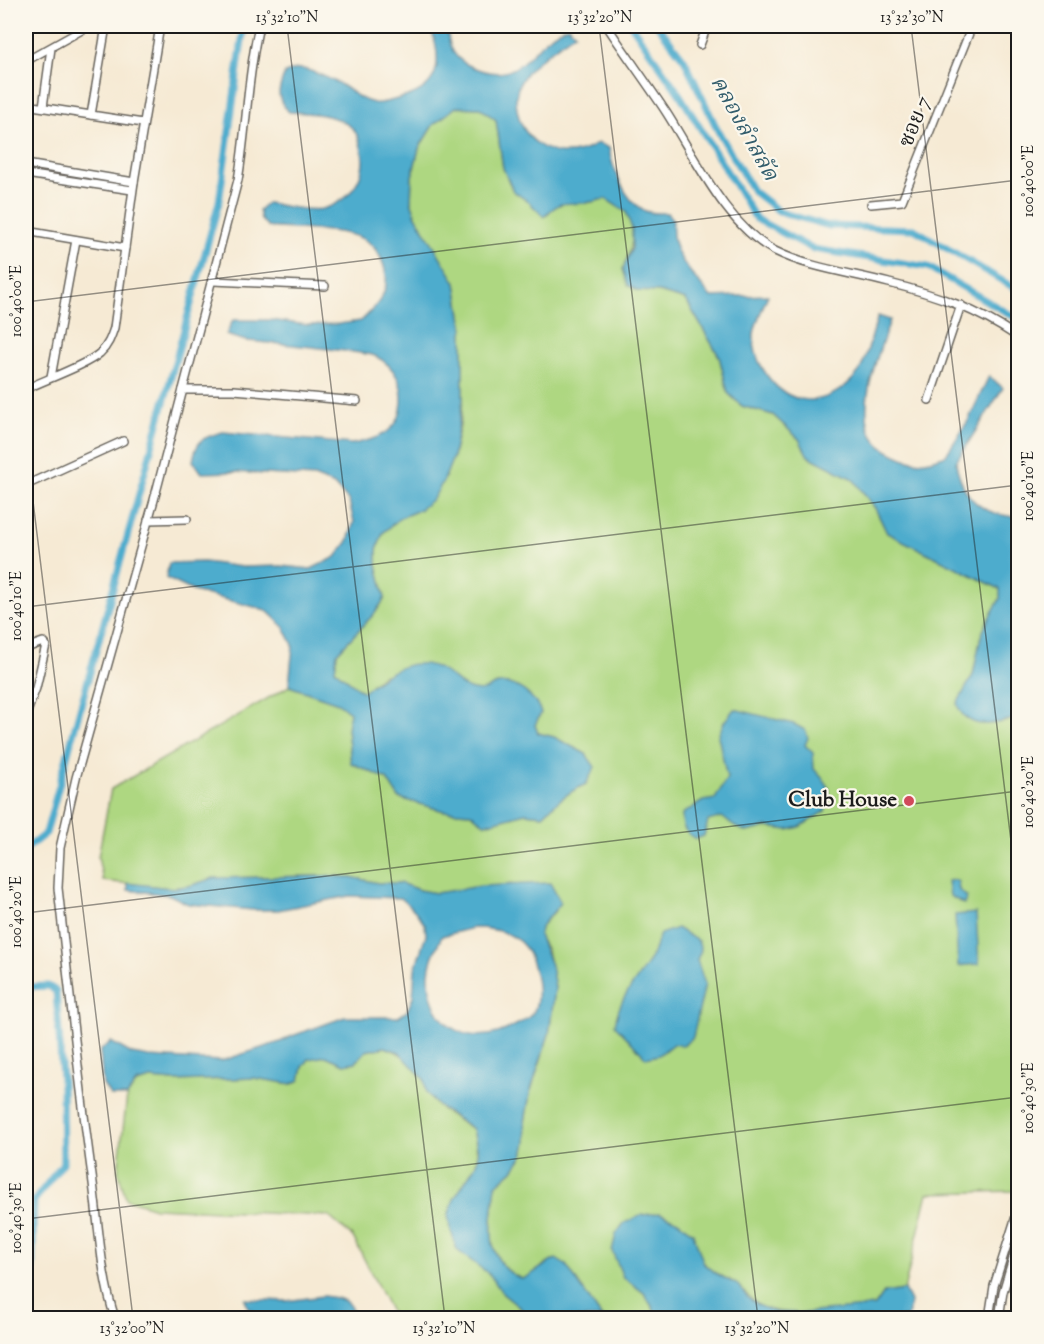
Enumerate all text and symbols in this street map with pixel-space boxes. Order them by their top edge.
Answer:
text: 13°32'10"N [256,8,318,29]
text: 13°32'20"N [568,8,632,29]
text: 13°32'30"N [880,8,944,29]
water label: คลองลำสลัด [701,71,785,188]
street label: ซอย 7 [892,92,940,152]
text: 100°40'00"E [1019,145,1040,217]
text: 100°40'00"E [7,265,28,337]
text: 100°40'10"E [1019,451,1040,521]
text: 100°40'10"E [7,571,28,641]
text: 100°40'20"E [1019,756,1040,828]
place label: Club House [788,786,897,816]
marker: Club House [902,794,916,808]
text: 100°40'20"E [7,876,28,948]
text: 100°40'30"E [1019,1062,1040,1134]
text: 100°40'30"E [7,1182,28,1254]
text: 13°32'00"N [100,1319,164,1340]
text: 13°32'10"N [413,1319,475,1340]
text: 13°32'20"N [725,1319,789,1340]

